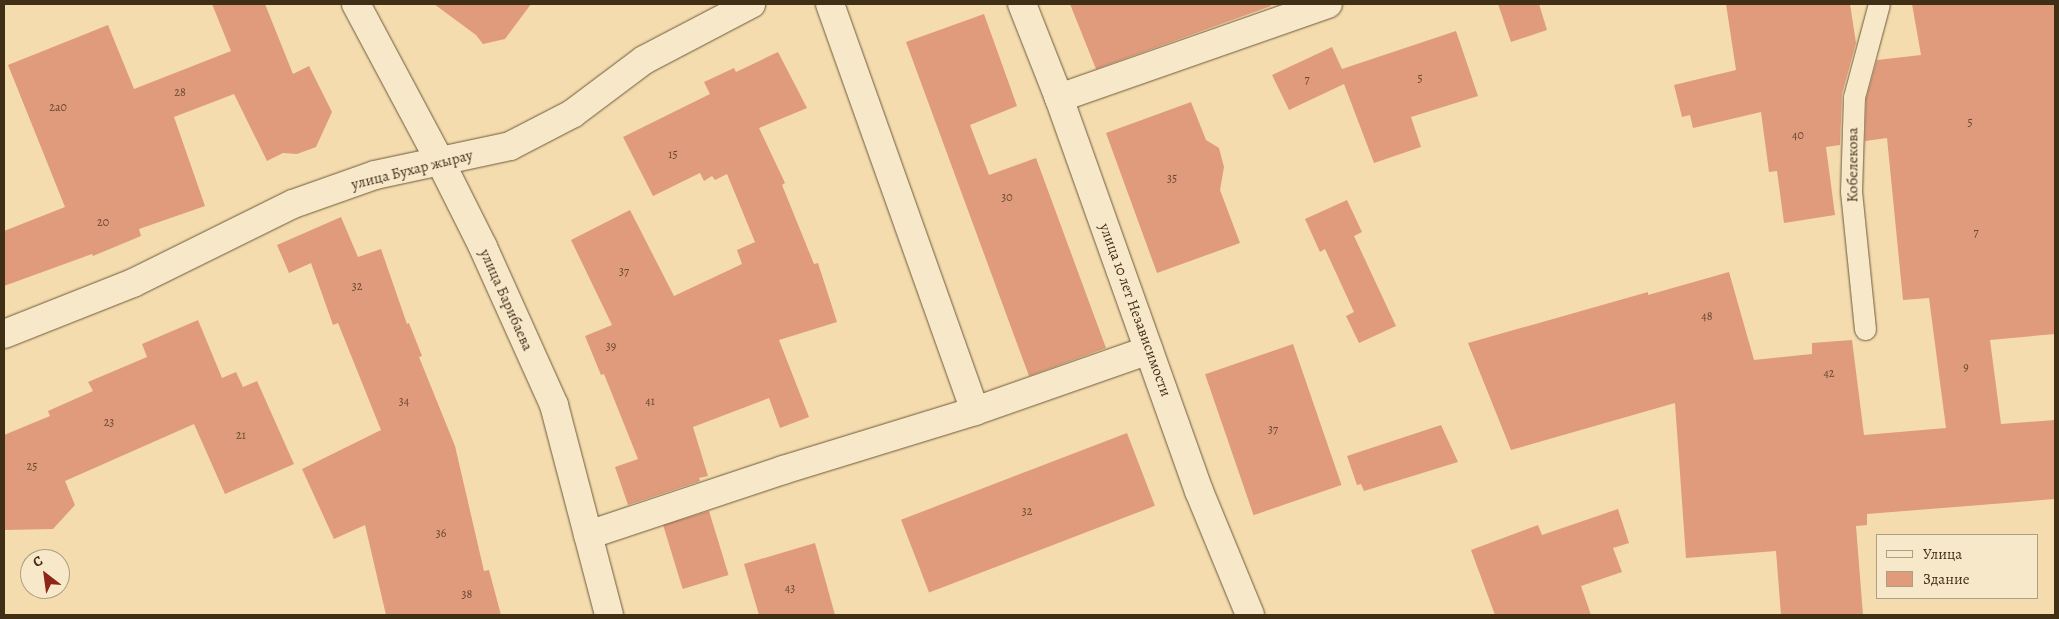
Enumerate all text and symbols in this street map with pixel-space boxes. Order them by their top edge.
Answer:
house number: 5 [1417,72,1423,86]
house number: 7 [1304,73,1310,87]
house number: 28 [174,86,186,100]
house number: 2а0 [49,101,67,115]
house number: 5 [1967,116,1973,130]
street label: Кобелекова [1844,128,1862,202]
house number: 40 [1792,129,1804,143]
street label: улица Бухар жырау [349,146,475,194]
house number: 15 [668,148,678,162]
house number: 35 [1167,172,1177,186]
house number: 30 [1001,191,1013,205]
house number: 20 [97,216,109,230]
street label: улица 10 лет Независимости [1095,221,1175,399]
house number: 7 [1973,226,1979,240]
street label: улица Барибаева [476,246,536,354]
house number: 37 [619,265,629,279]
house number: 32 [352,280,362,294]
house number: 48 [1701,310,1713,324]
house number: 39 [606,340,616,354]
house number: 9 [1963,361,1969,375]
house number: 42 [1823,367,1835,381]
house number: 34 [399,395,409,409]
house number: 41 [645,395,655,409]
house number: 23 [104,416,114,430]
house number: 37 [1268,423,1278,437]
house number: 21 [236,429,246,443]
house number: 25 [27,460,37,474]
house number: 32 [1022,505,1032,519]
house number: 36 [436,527,446,541]
legend [1876,534,2039,599]
text: Улица [1923,544,1962,564]
north arrow [20,549,70,599]
text: С [29,551,46,572]
text: Здание [1923,569,1970,589]
house number: 43 [785,582,795,596]
house number: 38 [462,588,472,602]

